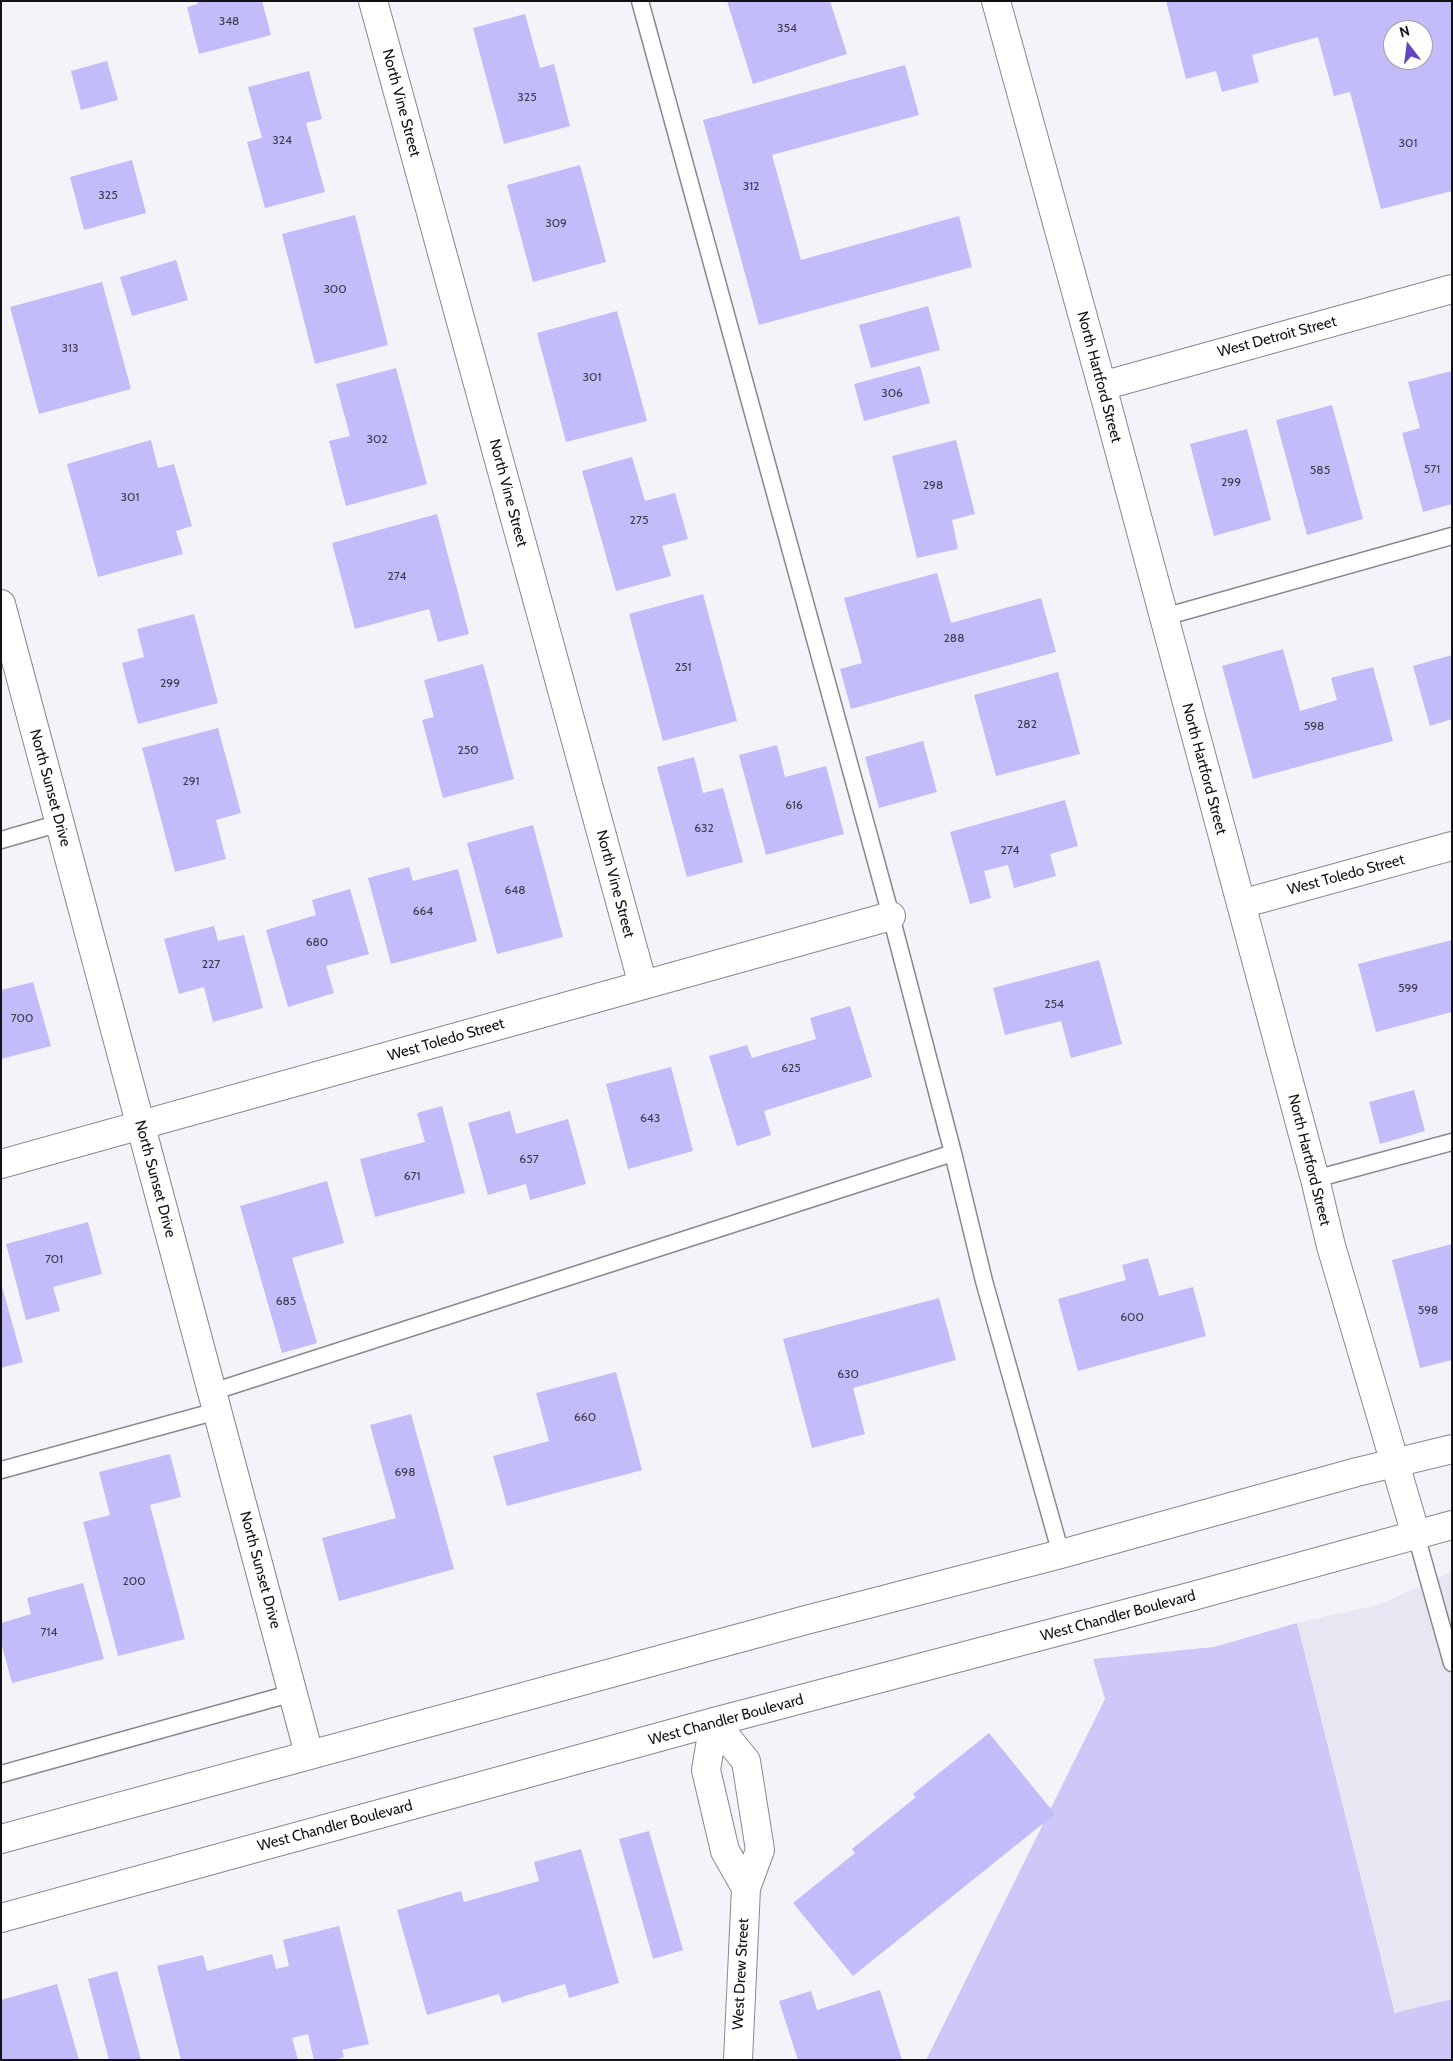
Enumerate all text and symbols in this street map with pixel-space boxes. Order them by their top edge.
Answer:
house number: 348 [219,14,239,28]
north arrow [1383,20,1433,70]
house number: 354 [777,21,797,35]
text: N [1397,22,1411,41]
street label: North Vine Street [378,47,424,159]
house number: 325 [517,90,537,104]
house number: 324 [272,133,292,147]
house number: 301 [1399,136,1417,150]
house number: 312 [743,179,759,193]
house number: 325 [98,188,118,202]
house number: 309 [545,216,567,230]
house number: 300 [323,282,347,296]
street label: North Hartford Street [1073,309,1125,445]
street label: West Detroit Street [1216,312,1338,362]
house number: 313 [62,341,78,355]
house number: 301 [583,370,601,384]
house number: 306 [881,386,903,400]
house number: 302 [366,432,388,446]
street label: North Vine Street [485,437,531,549]
house number: 571 [1424,462,1440,476]
house number: 585 [1310,463,1330,477]
house number: 299 [1221,475,1241,489]
house number: 298 [923,478,943,492]
house number: 301 [121,490,139,504]
house number: 275 [630,513,648,527]
house number: 274 [388,569,406,583]
house number: 288 [944,631,964,645]
house number: 251 [675,660,691,674]
house number: 299 [160,676,180,690]
street label: North Hartford Street [1178,701,1230,837]
house number: 282 [1017,717,1037,731]
house number: 598 [1304,719,1324,733]
street label: North Sunset Drive [26,727,74,849]
house number: 250 [457,743,479,757]
house number: 291 [182,774,200,788]
house number: 616 [785,798,803,812]
house number: 632 [694,821,714,835]
street label: North Vine Street [592,828,638,940]
house number: 274 [1001,843,1019,857]
street label: West Toledo Street [1285,851,1407,899]
house number: 648 [504,883,526,897]
house number: 664 [413,904,433,918]
house number: 680 [306,935,328,949]
house number: 227 [202,957,220,971]
house number: 599 [1398,981,1418,995]
house number: 254 [1044,997,1064,1011]
house number: 700 [11,1011,33,1025]
street label: West Toledo Street [386,1015,506,1065]
house number: 625 [781,1061,801,1075]
street label: North Hartford Street [1284,1092,1334,1228]
house number: 643 [640,1111,660,1125]
street label: North Sunset Drive [131,1118,179,1240]
house number: 657 [519,1152,539,1166]
house number: 671 [404,1169,420,1183]
house number: 701 [45,1252,63,1266]
house number: 685 [276,1294,296,1308]
house number: 598 [1418,1303,1438,1317]
house number: 600 [1120,1310,1144,1324]
house number: 630 [837,1367,859,1381]
house number: 660 [574,1410,596,1424]
house number: 698 [395,1465,415,1479]
street label: North Sunset Drive [236,1509,284,1631]
house number: 200 [122,1574,146,1588]
street label: West Chandler Boulevard [1038,1587,1198,1645]
house number: 714 [41,1625,57,1639]
street label: West Chandler Boulevard [646,1691,806,1749]
street label: West Chandler Boulevard [255,1797,415,1855]
street label: West Drew Street [729,1918,753,2030]

